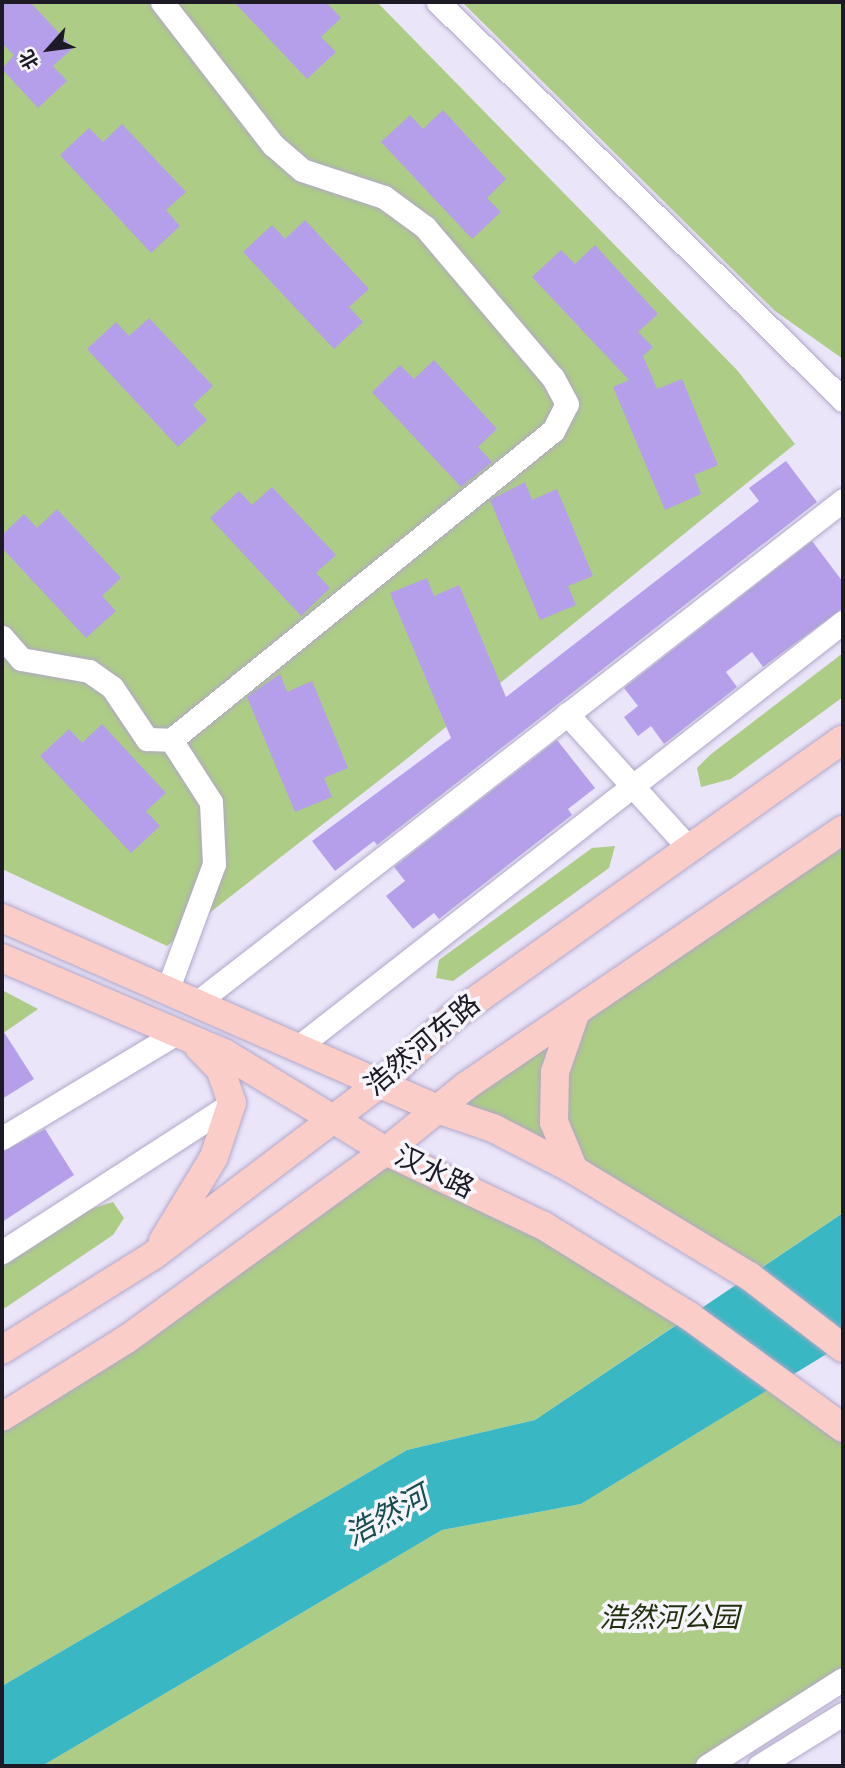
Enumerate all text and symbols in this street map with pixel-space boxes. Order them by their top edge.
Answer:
north arrow [14,14,84,84]
text: 北 [13,44,47,74]
street label: 浩然河东路 [359,988,487,1104]
street label: 汉水路 [389,1139,479,1207]
water label: 浩然河 [339,1479,435,1555]
park label: 浩然河公园 [599,1602,739,1636]

